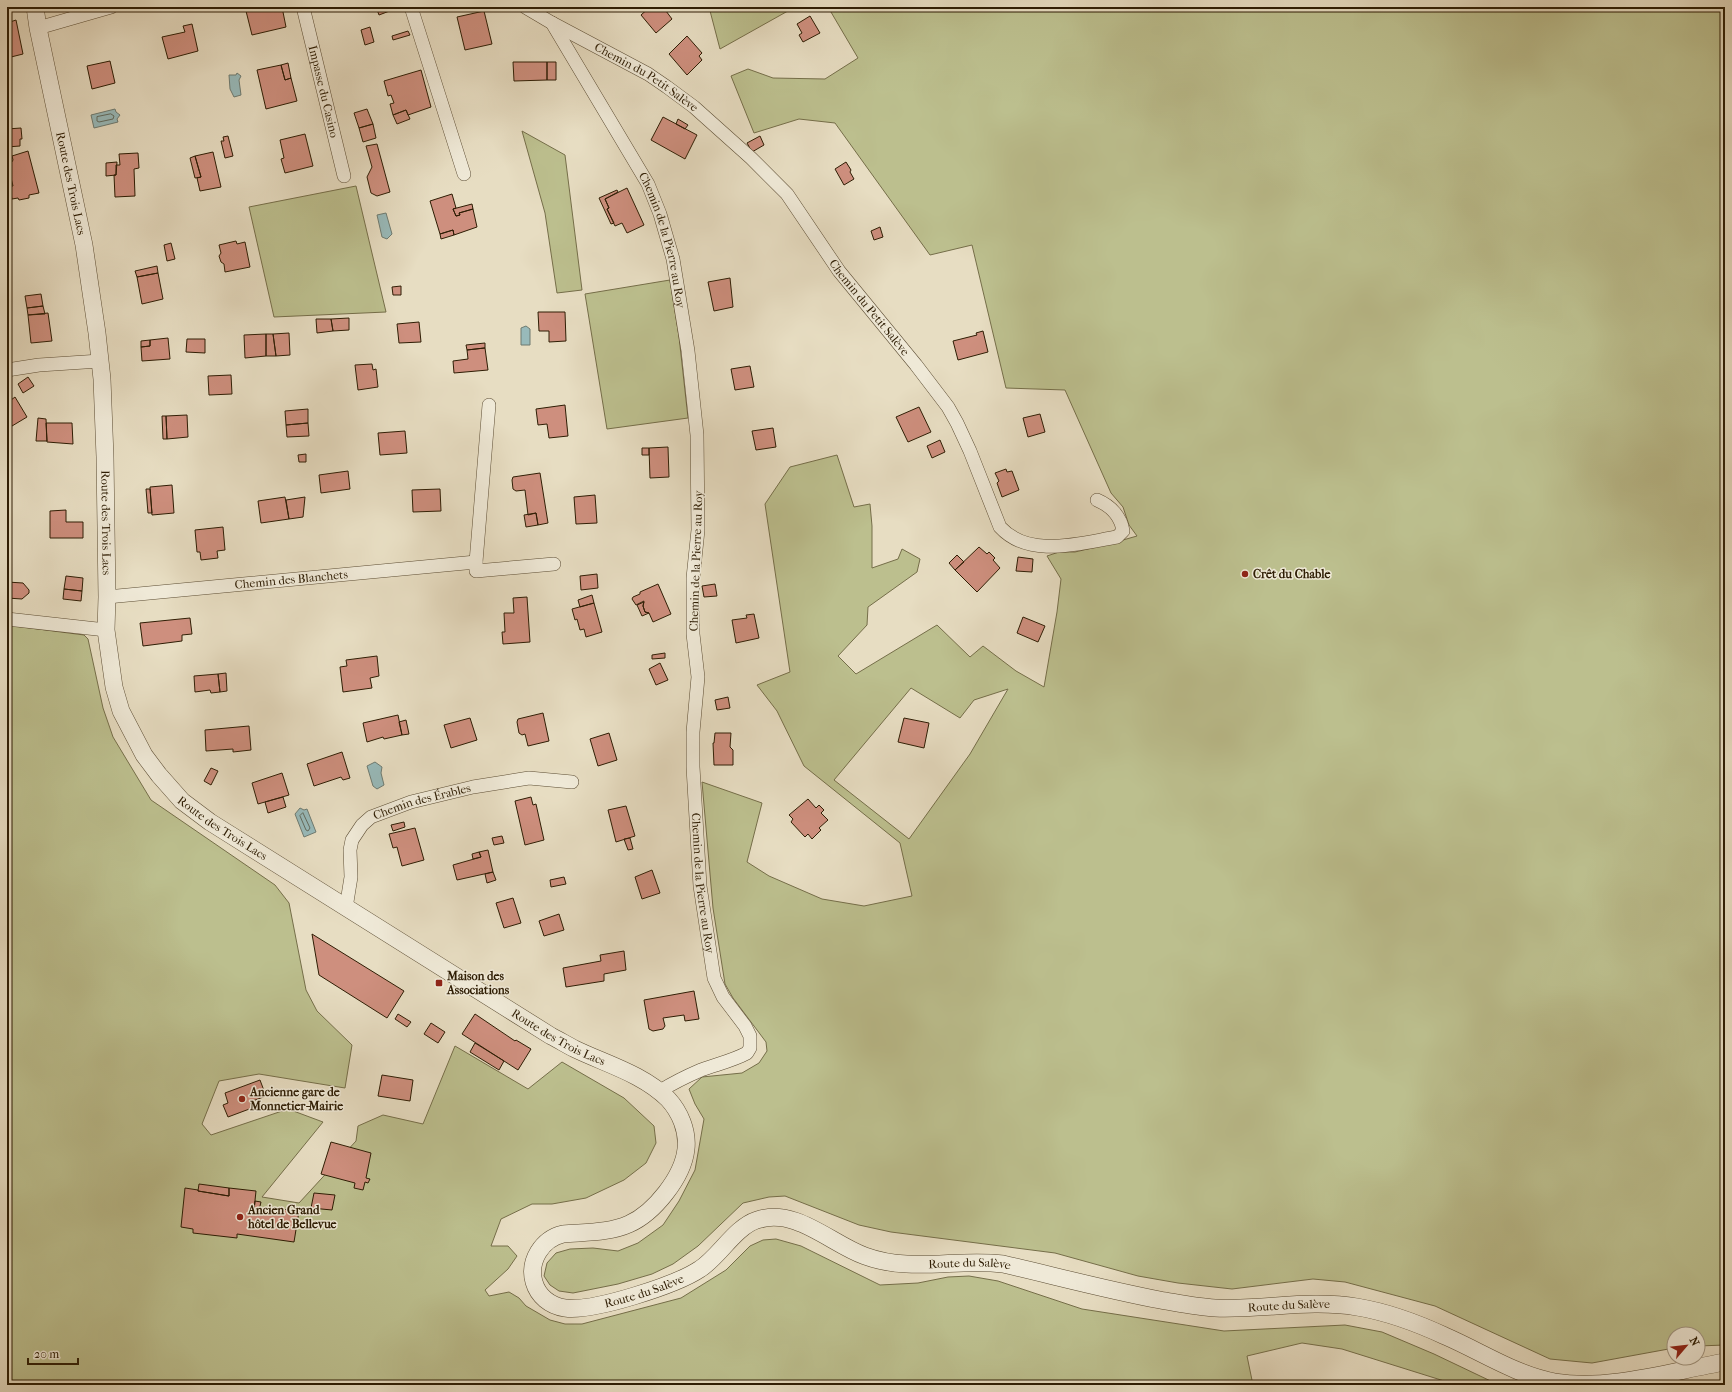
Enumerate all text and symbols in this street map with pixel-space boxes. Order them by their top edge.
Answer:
street label: Chemin du Petit Salève [592,40,701,115]
street label: Impasse du Casino [306,44,341,139]
street label: Route des Trois Lacs [53,131,89,237]
street label: Chemin de la Pierre au Roy [636,170,688,310]
street label: Chemin du Petit Salève [826,257,912,358]
street label: Route des Trois Lacs [98,470,114,576]
street label: Chemin de la Pierre au Roy [687,490,705,632]
street label: Chemin des Blanchets [234,567,349,592]
place label: Crêt du Chable [1253,567,1330,581]
marker: Crêt du Chable [1240,569,1250,579]
street label: Chemin des Érables [371,781,473,823]
street label: Route des Trois Lacs [175,793,270,863]
street label: Chemin de la Pierre au Roy [689,812,717,955]
place label: Maison des Associations [446,969,510,997]
marker: Maison des Associations [434,978,444,988]
street label: Route des Trois Lacs [509,1006,608,1069]
place label: Ancienne gare de Monnetier-Mairie [249,1085,343,1113]
marker: Ancienne gare de Monnetier-Mairie [237,1094,247,1104]
place label: Ancien Grand hôtel de Bellevue [247,1203,337,1231]
marker: Ancien Grand hôtel de Bellevue [235,1212,245,1222]
street label: Route du Salève [928,1255,1012,1273]
street label: Route du Salève [603,1272,686,1311]
street label: Route du Salève [1247,1297,1330,1315]
north arrow [1666,1326,1706,1366]
text: N [1687,1335,1702,1349]
scale bar [28,1340,78,1366]
text: 20 m [34,1347,59,1361]

